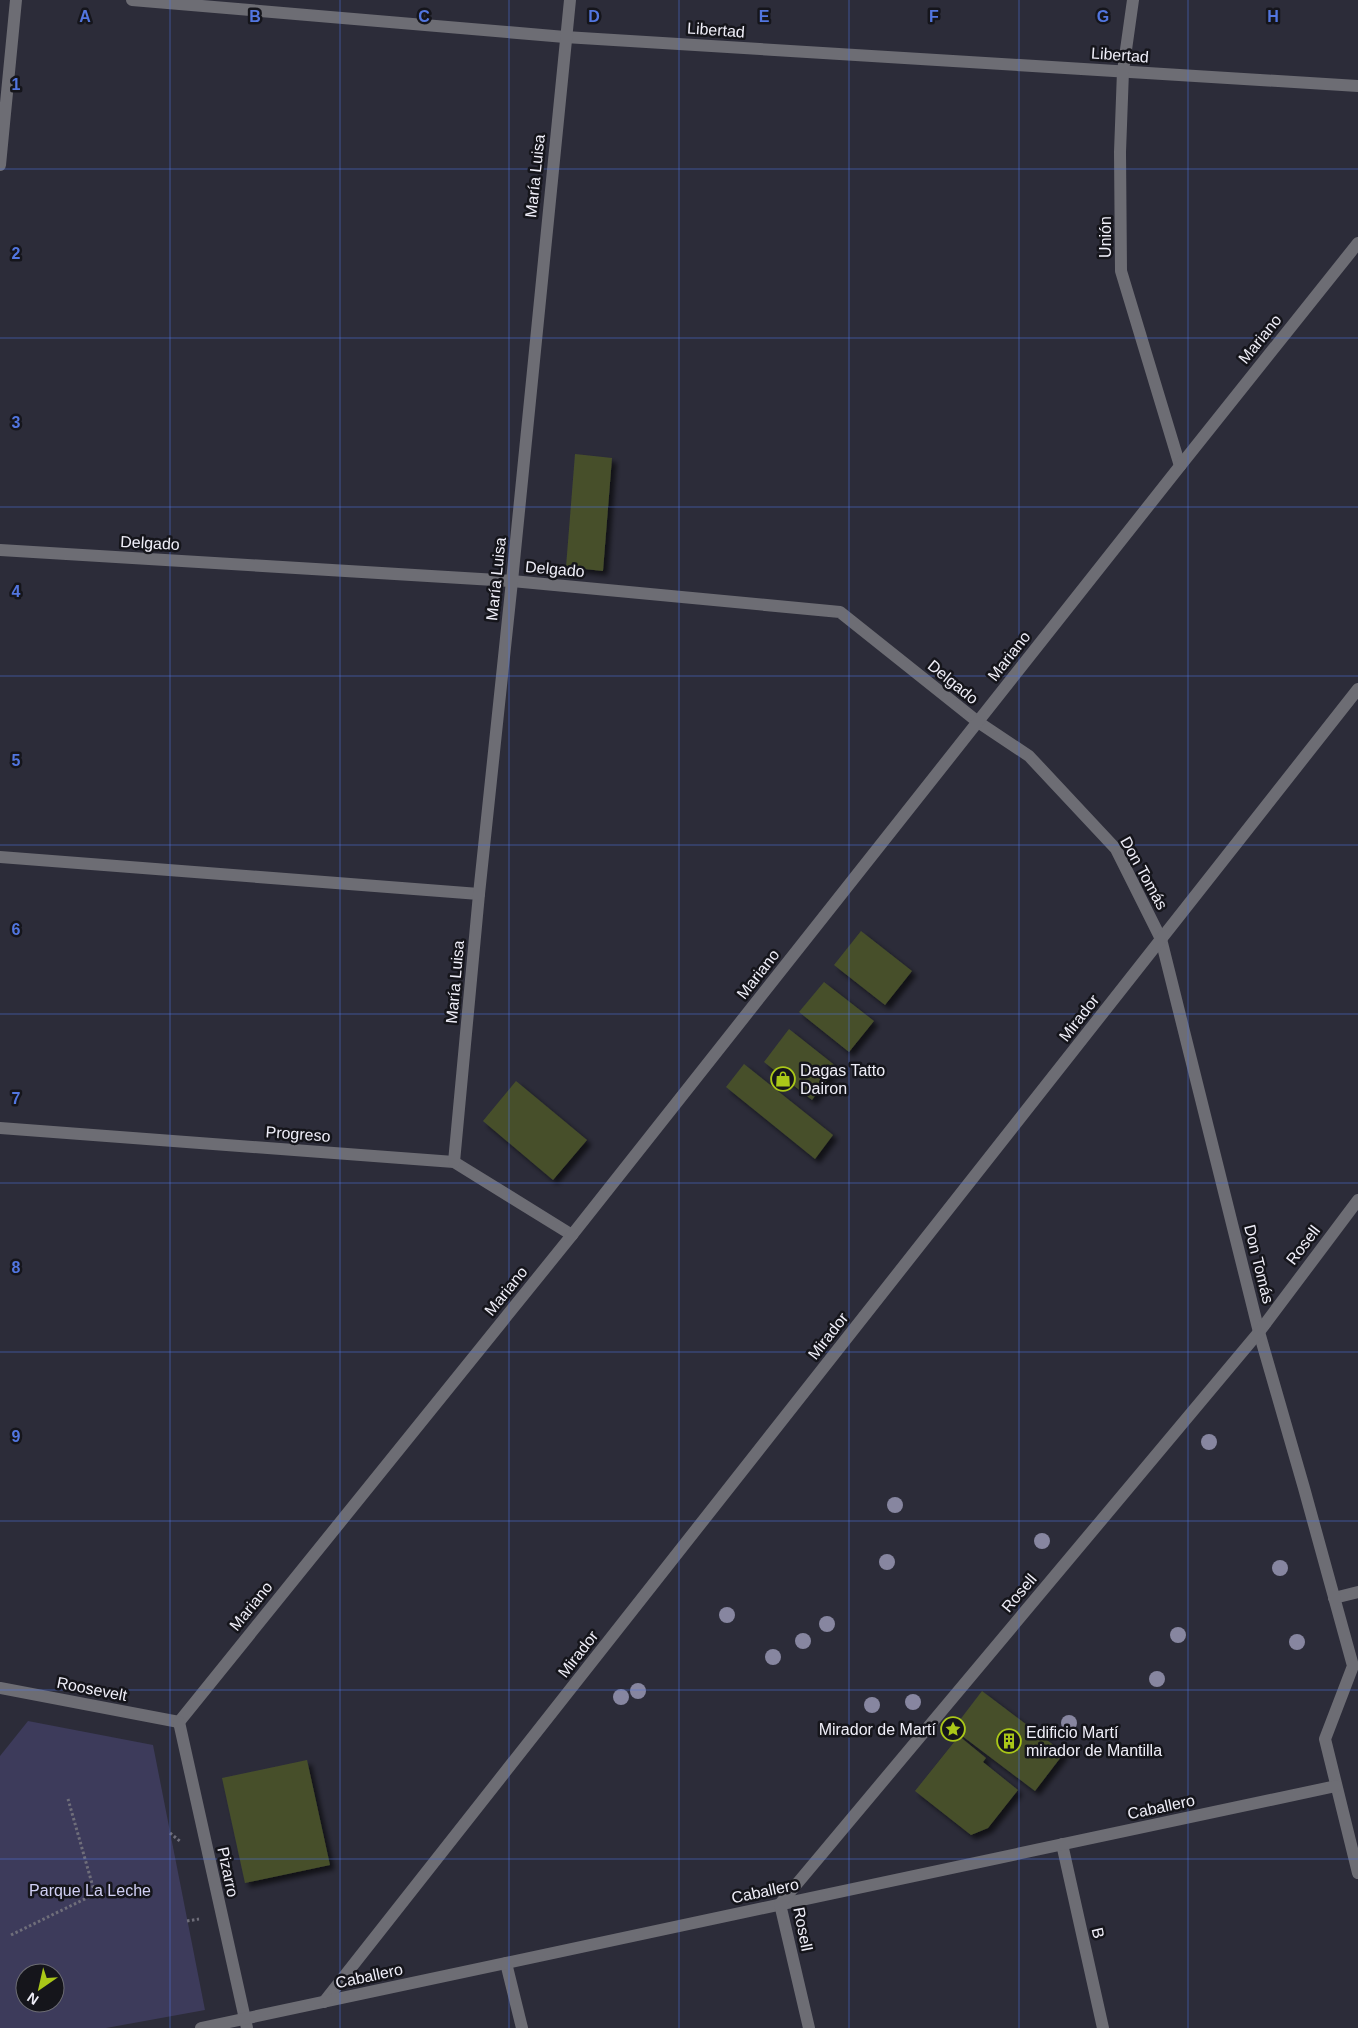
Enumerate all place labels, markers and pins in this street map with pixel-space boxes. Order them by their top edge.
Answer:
place label: Dagas Tatto Dairon [800,1062,885,1097]
shop icon: Dagas Tatto Dairon [770,1066,796,1092]
place icon: Mirador de Martí [940,1716,966,1742]
place label: Mirador de Martí [819,1721,937,1738]
place label: Edificio Martí mirador de Mantilla [1026,1724,1162,1759]
building icon: Edificio Martí mirador de Mantilla [996,1728,1022,1754]

